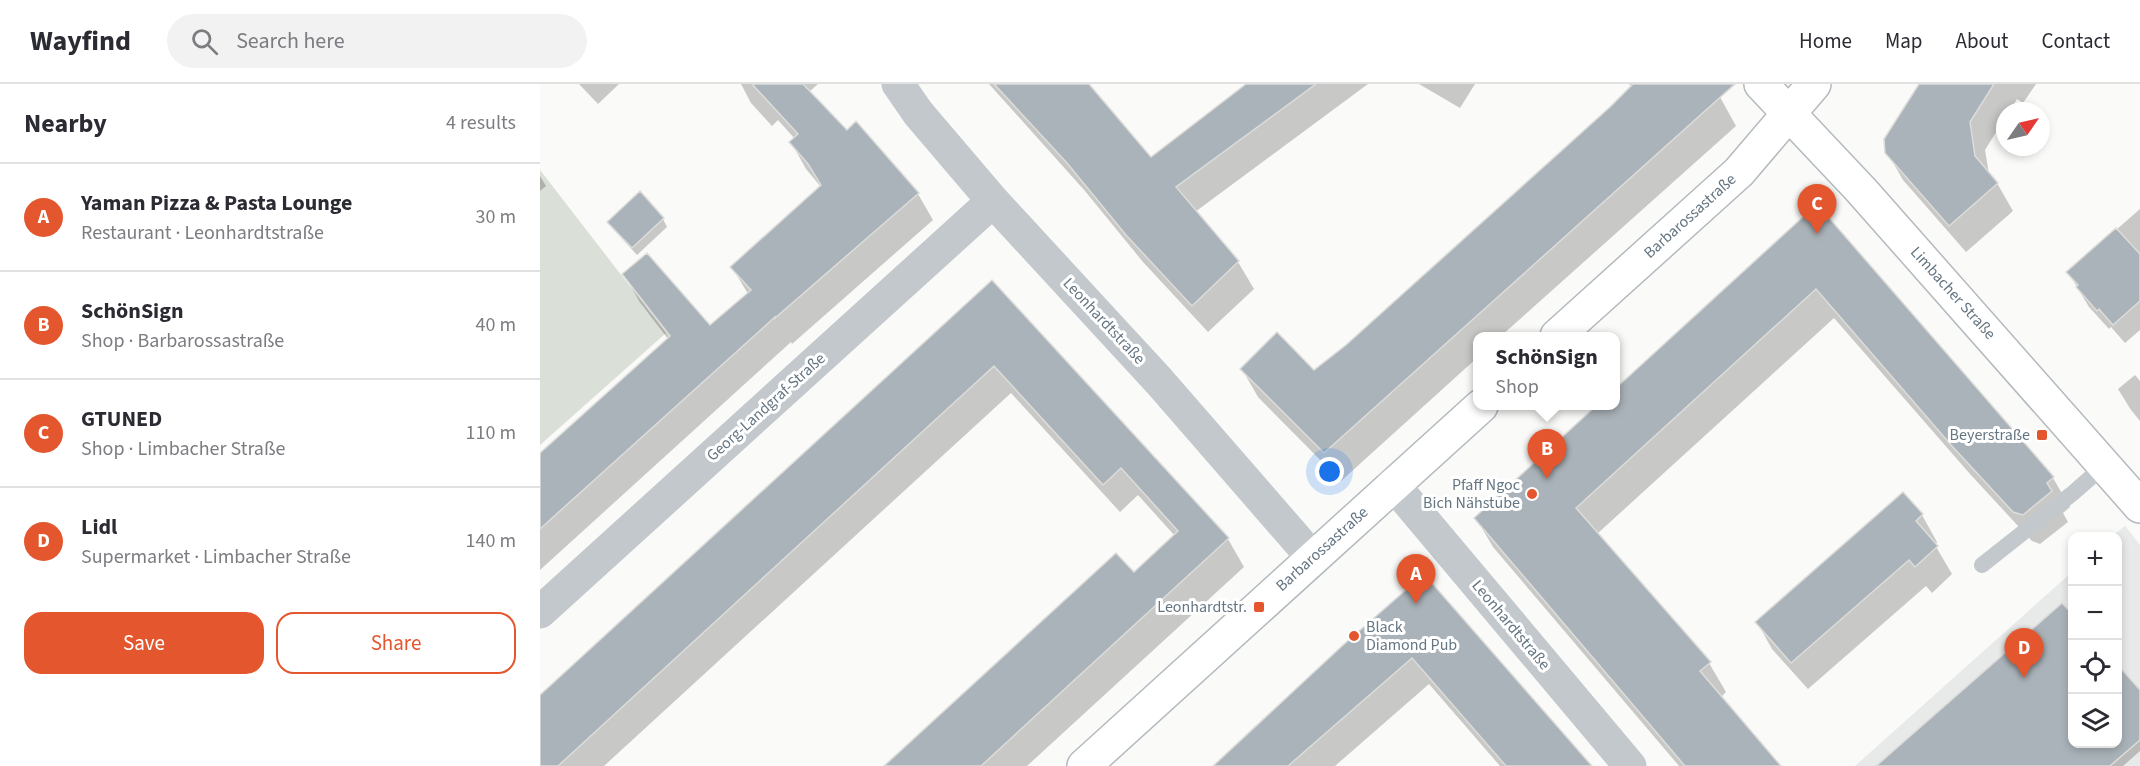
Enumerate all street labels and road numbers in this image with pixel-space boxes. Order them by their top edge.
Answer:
street label: Barbarossastraße [1639,169,1741,263]
street label: Limbacher Straße [1905,242,2001,344]
street label: Leonhardtstraße [1058,273,1150,369]
street label: Georg-Landgraf-Straße [702,348,830,466]
street label: Barbarossastraße [1271,502,1373,596]
street label: Leonhardtstraße [1467,575,1555,675]

